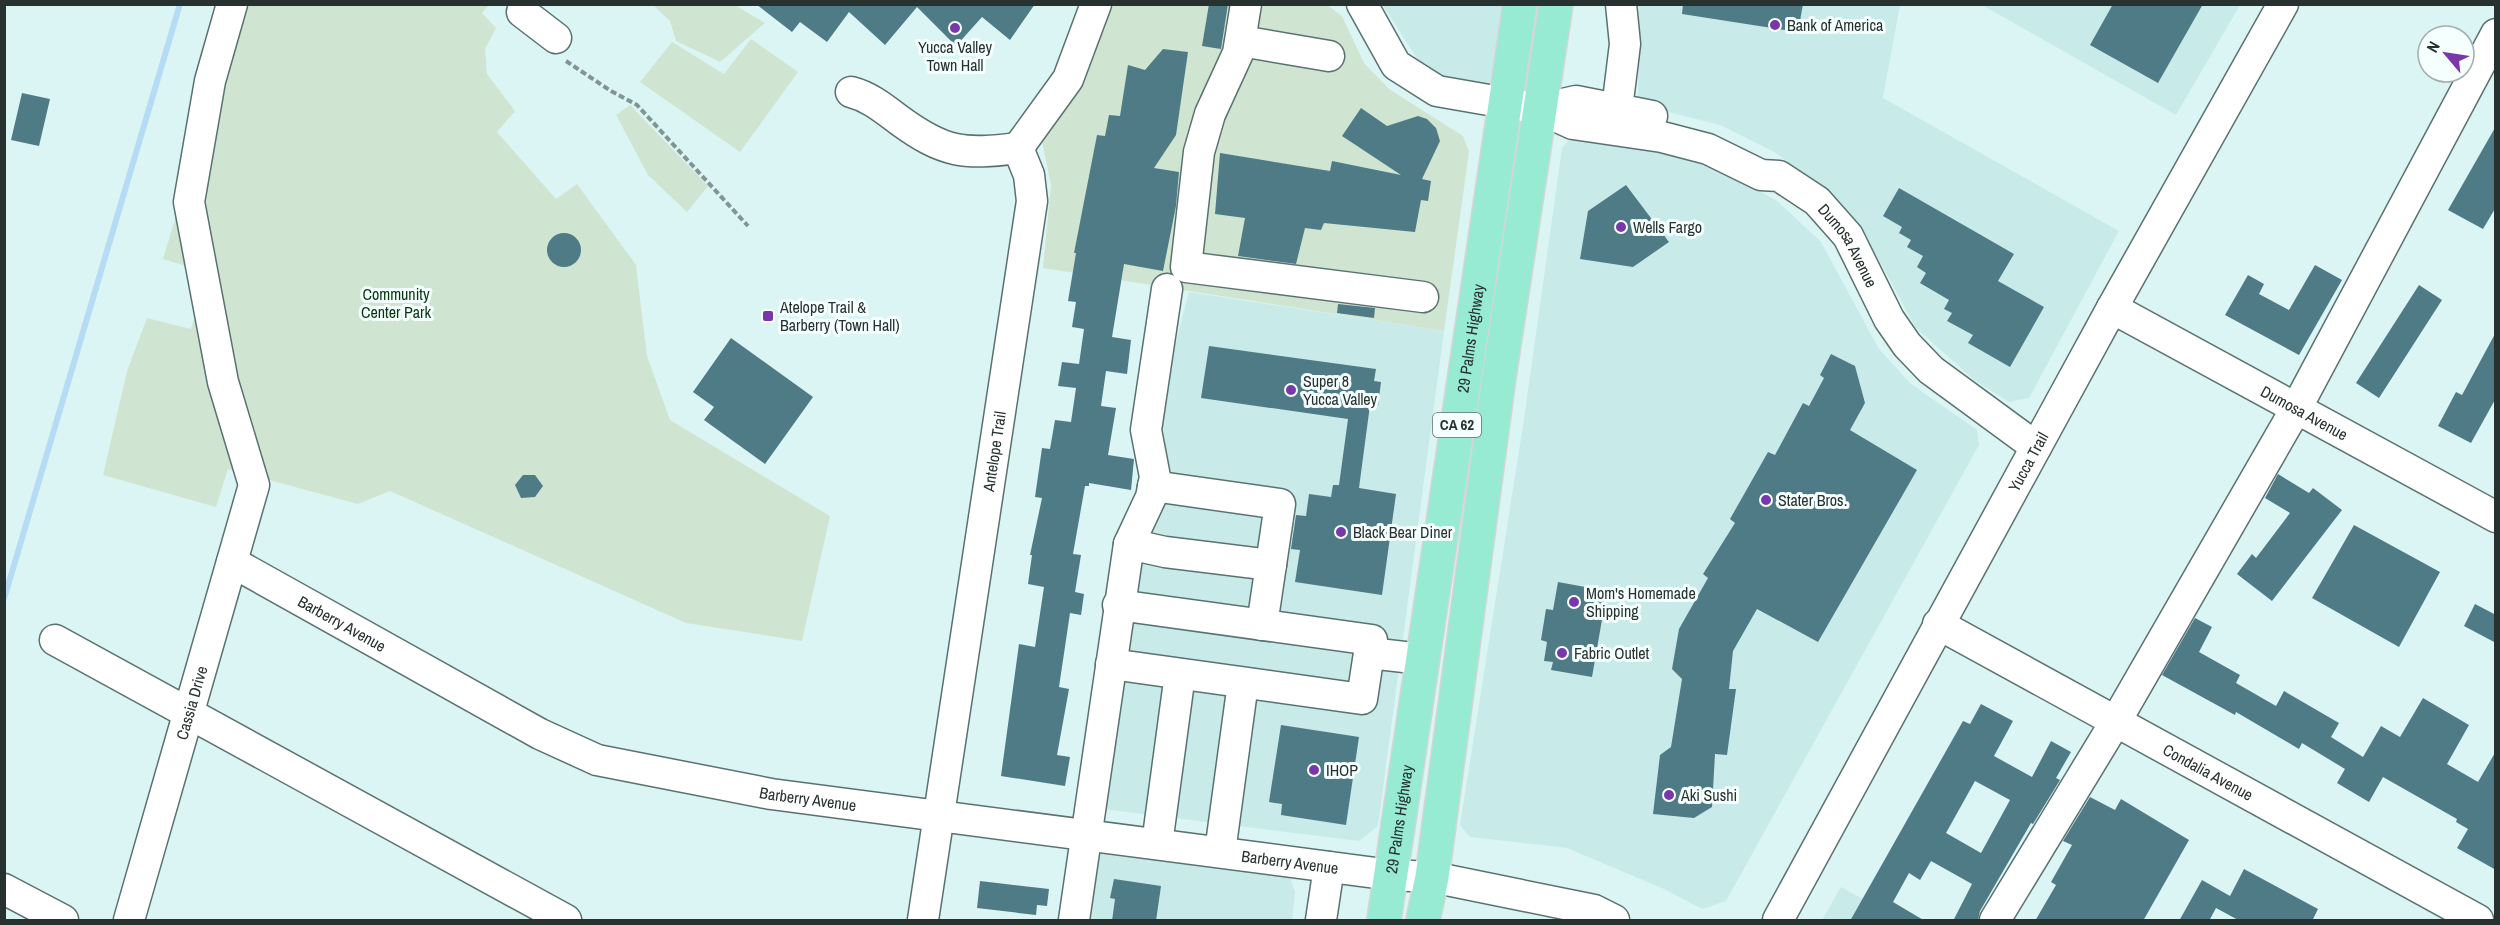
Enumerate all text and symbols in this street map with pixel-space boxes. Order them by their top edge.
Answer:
place label: Bank of America [1787,14,1884,36]
marker: Bank of America [1768,18,1782,32]
marker: Yucca Valley Town Hall [948,21,962,35]
north arrow [2416,24,2476,84]
place label: Yucca Valley Town Hall [918,36,993,76]
text: N [2421,37,2445,56]
street label: Dumosa Avenue [1813,199,1883,291]
place label: Wells Fargo [1633,216,1702,238]
marker: Wells Fargo [1614,220,1628,234]
street label: 29 Palms Highway [1451,282,1489,394]
park label: Community Center Park [361,283,431,323]
place label: Atelope Trail & Barberry (Town Hall) [779,296,900,336]
marker: Atelope Trail & Barberry (Town Hall) [761,309,775,323]
place label: Super 8 Yucca Valley [1303,370,1378,410]
street label: Dumosa Avenue [2257,380,2352,445]
marker: Super 8 Yucca Valley [1284,383,1298,397]
street label: Antelope Trail [977,410,1011,494]
road number: CA 62 [1433,413,1481,437]
street label: Yucca Trail [2003,428,2053,496]
place label: Stater Bros. [1778,489,1847,511]
marker: Stater Bros. [1759,493,1773,507]
place label: Black Bear Diner [1353,521,1453,543]
marker: Black Bear Diner [1334,525,1348,539]
place label: Mom's Homemade Shipping [1586,582,1696,622]
street label: Barberry Avenue [294,590,390,657]
marker: Mom's Homemade Shipping [1567,595,1581,609]
place label: Fabric Outlet [1574,642,1650,664]
marker: Fabric Outlet [1555,646,1569,660]
street label: Cassia Drive [170,663,212,742]
street label: Condalia Avenue [2159,738,2257,806]
place label: IHOP [1326,759,1358,781]
marker: IHOP [1307,763,1321,777]
street label: 29 Palms Highway [1380,763,1418,875]
street label: Barberry Avenue [758,781,858,816]
place label: Aki Sushi [1680,784,1737,806]
marker: Aki Sushi [1662,788,1676,802]
street label: Barberry Avenue [1240,845,1340,879]

